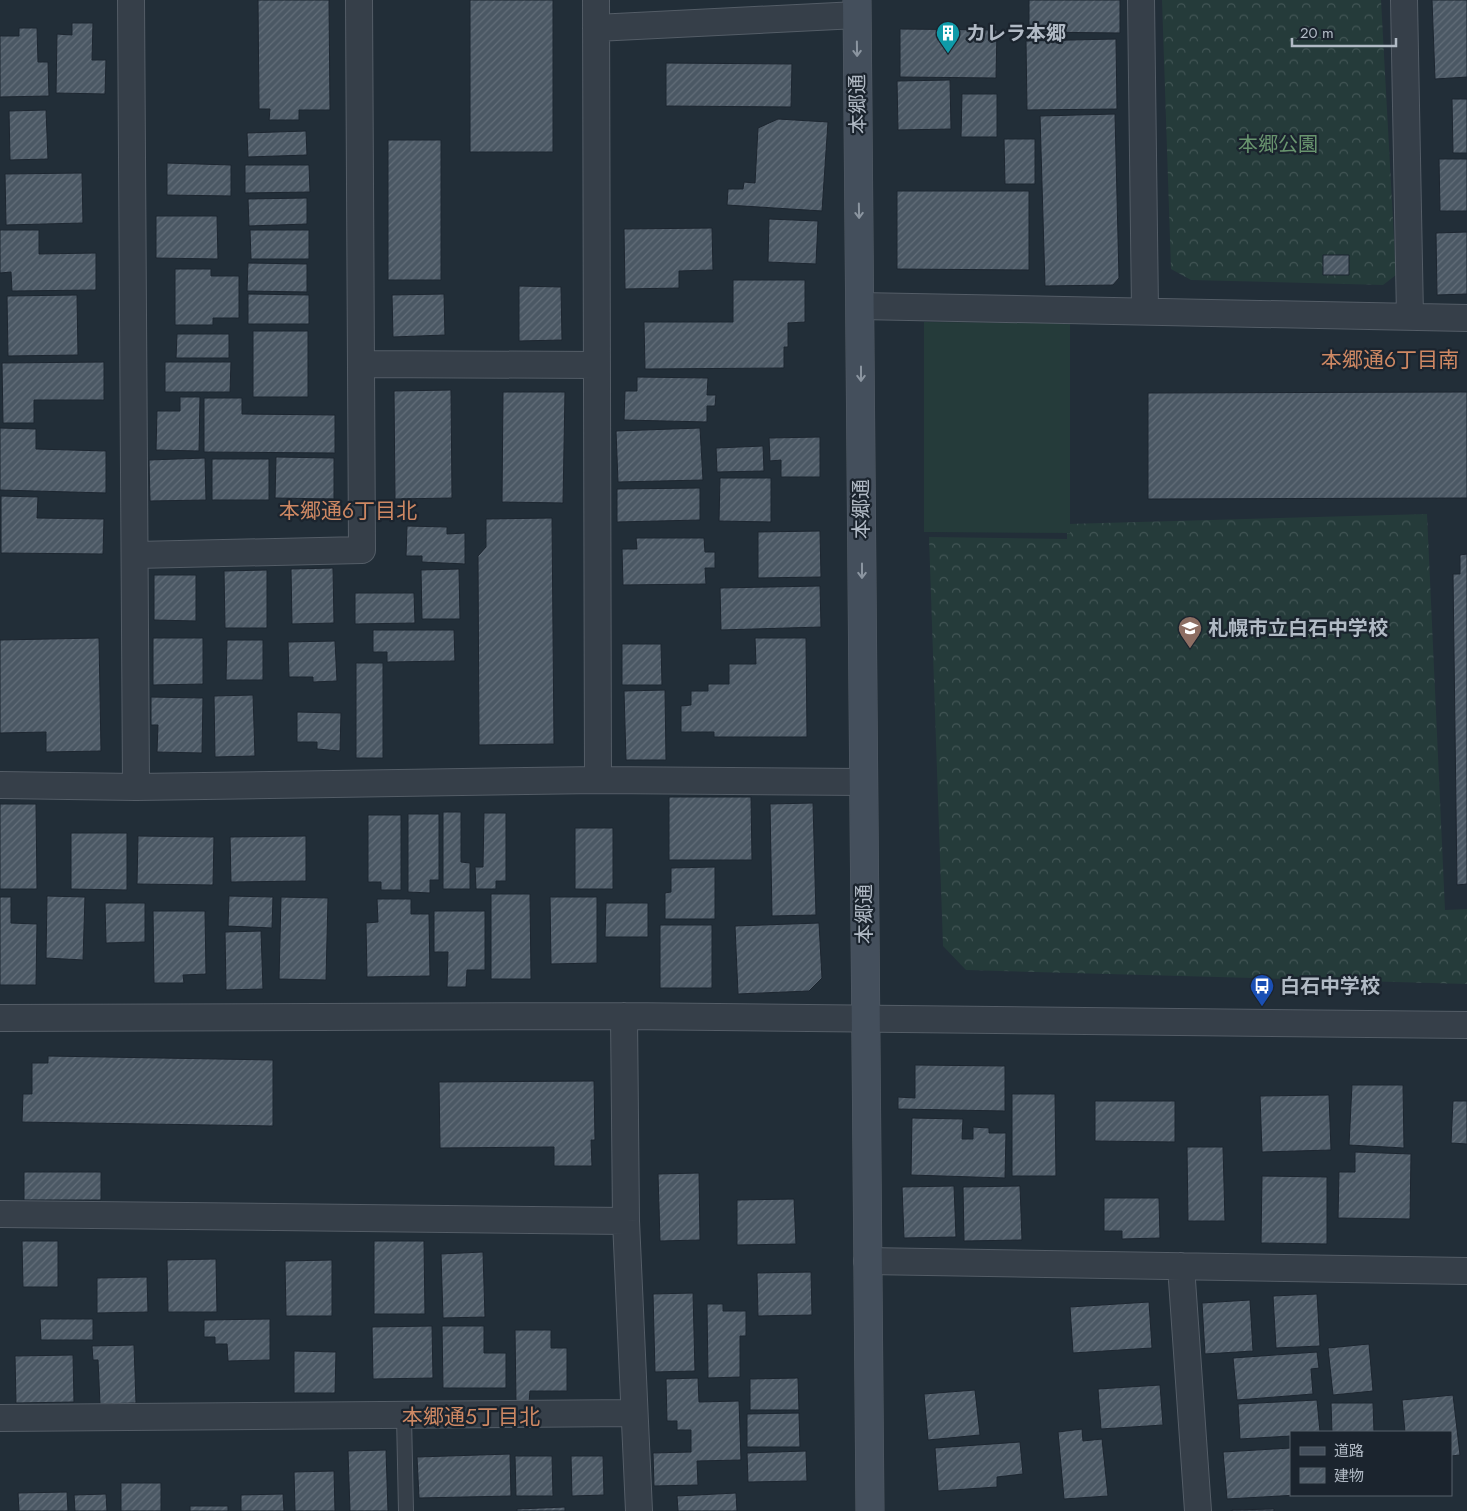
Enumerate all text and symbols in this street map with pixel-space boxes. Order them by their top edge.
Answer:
scale bar [1292,15,1396,47]
place label: カレラ本郷 [966,19,1066,48]
building icon: カレラ本郷 [935,20,961,54]
text: 20 m [1300,22,1334,44]
one-way arrow [852,40,862,56]
street label: 本郷通 [843,74,873,134]
park label: 本郷公園 [1238,130,1318,159]
one-way arrow [854,202,864,219]
district label: 本郷通6丁目南 [1321,345,1459,375]
one-way arrow [856,365,866,381]
street label: 本郷通 [847,479,876,539]
district label: 本郷通6丁目北 [279,496,417,526]
one-way arrow [857,562,867,579]
place label: 札幌市立白石中学校 [1208,614,1388,643]
school or university icon: 札幌市立白石中学校 [1177,615,1203,649]
street label: 本郷通 [850,884,879,944]
place label: 白石中学校 [1280,972,1380,1001]
bus stop icon: 白石中学校 [1249,973,1275,1007]
district label: 本郷通5丁目北 [402,1402,540,1432]
legend [1290,1431,1452,1496]
text: 道路 [1334,1440,1364,1462]
text: 建物 [1334,1465,1364,1487]

